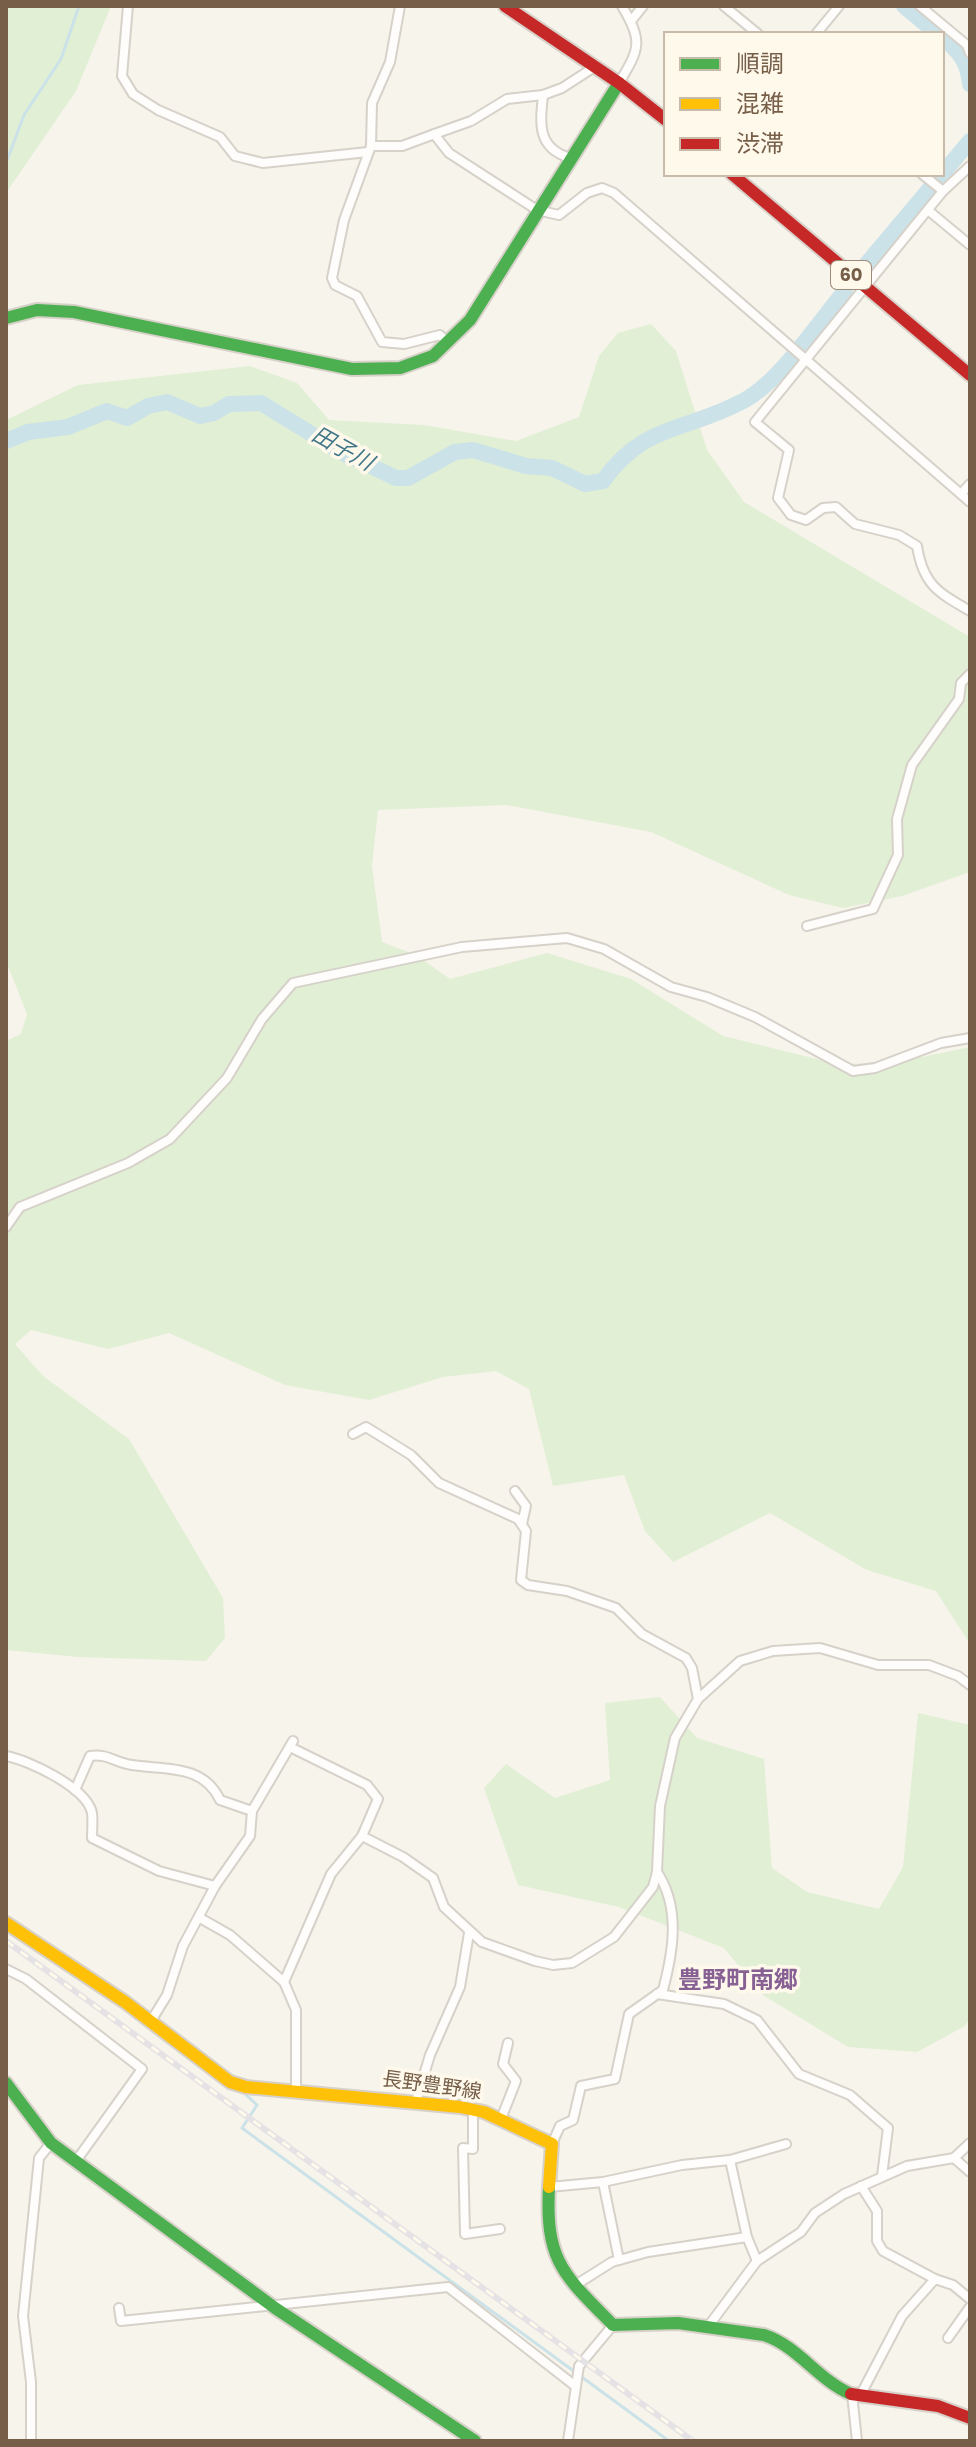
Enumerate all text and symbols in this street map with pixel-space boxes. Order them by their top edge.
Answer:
legend [664,32,944,176]
text: 順調 [736,47,784,80]
text: 混雑 [736,87,784,120]
text: 渋滞 [736,127,784,160]
road number: 60 [831,261,871,289]
water label: 田子川 [306,419,381,479]
district label: 豊野町南郷 [678,1963,798,1996]
street label: 長野豊野線 [381,2064,483,2106]

